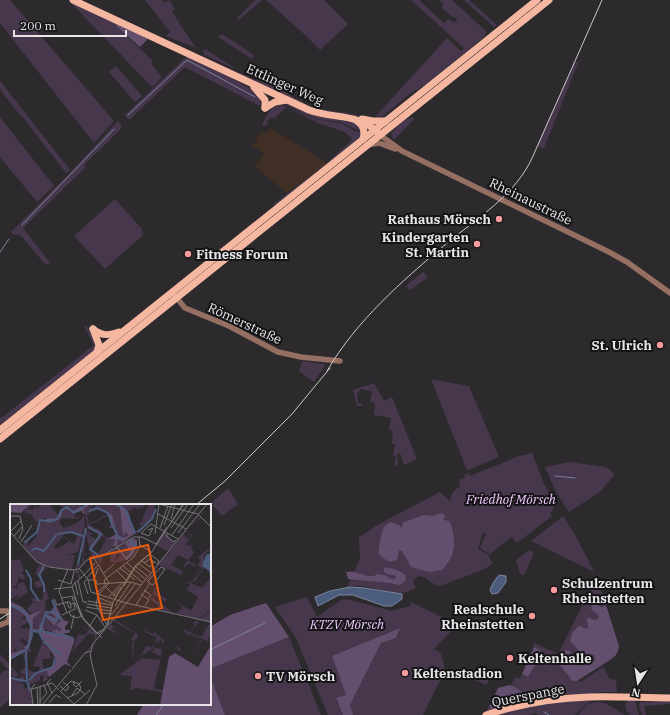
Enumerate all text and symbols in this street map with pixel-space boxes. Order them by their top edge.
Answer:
scale bar [14,12,126,38]
text: 200 m [20,18,56,33]
street label: Ettlinger Weg [244,60,326,109]
street label: Rheinaustraße [486,174,575,229]
place label: Rathaus Mörsch [388,211,492,228]
marker: Rathaus Mörsch [494,214,504,224]
place label: Kindergarten St. Martin [382,229,469,261]
marker: Kindergarten St. Martin [472,239,482,249]
place label: Fitness Forum [196,246,288,263]
marker: Fitness Forum [183,249,193,259]
street label: Römerstraße [205,299,285,348]
place label: St. Ulrich [592,337,653,354]
marker: St. Ulrich [655,340,665,350]
park label: Friedhof Mörsch [465,491,556,508]
inset map [10,504,211,705]
place label: Schulzentrum Rheinstetten [562,575,654,607]
marker: Schulzentrum Rheinstetten [549,585,559,595]
place label: Realschule Rheinstetten [441,601,524,633]
marker: Realschule Rheinstetten [527,611,537,621]
park label: KTZV Mörsch [309,616,384,633]
place label: Keltenhalle [518,650,592,667]
marker: Keltenhalle [505,653,515,663]
north arrow [618,663,658,703]
place label: Keltenstadion [413,665,503,682]
place label: TV Mörsch [266,668,336,685]
marker: Keltenstadion [400,668,410,678]
marker: TV Mörsch [253,671,263,681]
street label: Querspange [490,680,566,711]
text: N [630,685,642,701]

